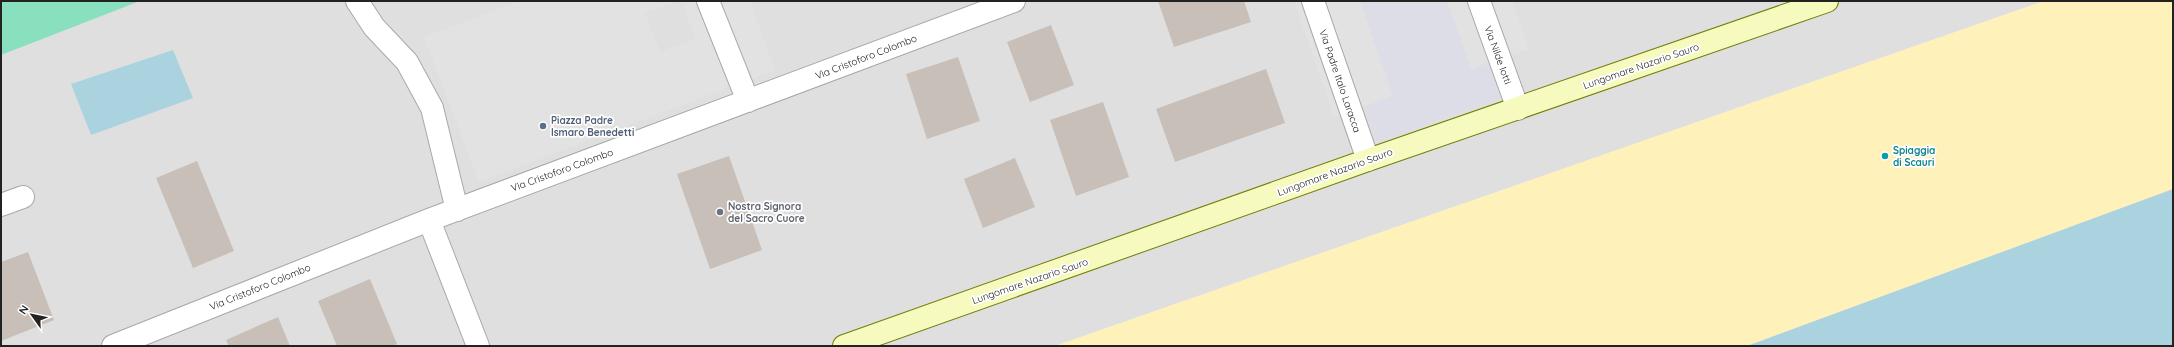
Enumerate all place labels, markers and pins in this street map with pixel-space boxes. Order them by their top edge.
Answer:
place label: Piazza Padre Ismaro Benedetti [551,114,634,139]
marker: Piazza Padre Ismaro Benedetti [538,121,548,131]
place label: Spiaggia di Scauri [1893,144,1935,169]
marker: Spiaggia di Scauri [1880,151,1890,161]
place label: Nostra Signora del Sacro Cuore [728,200,805,225]
marker: Nostra Signora del Sacro Cuore [715,207,725,217]

